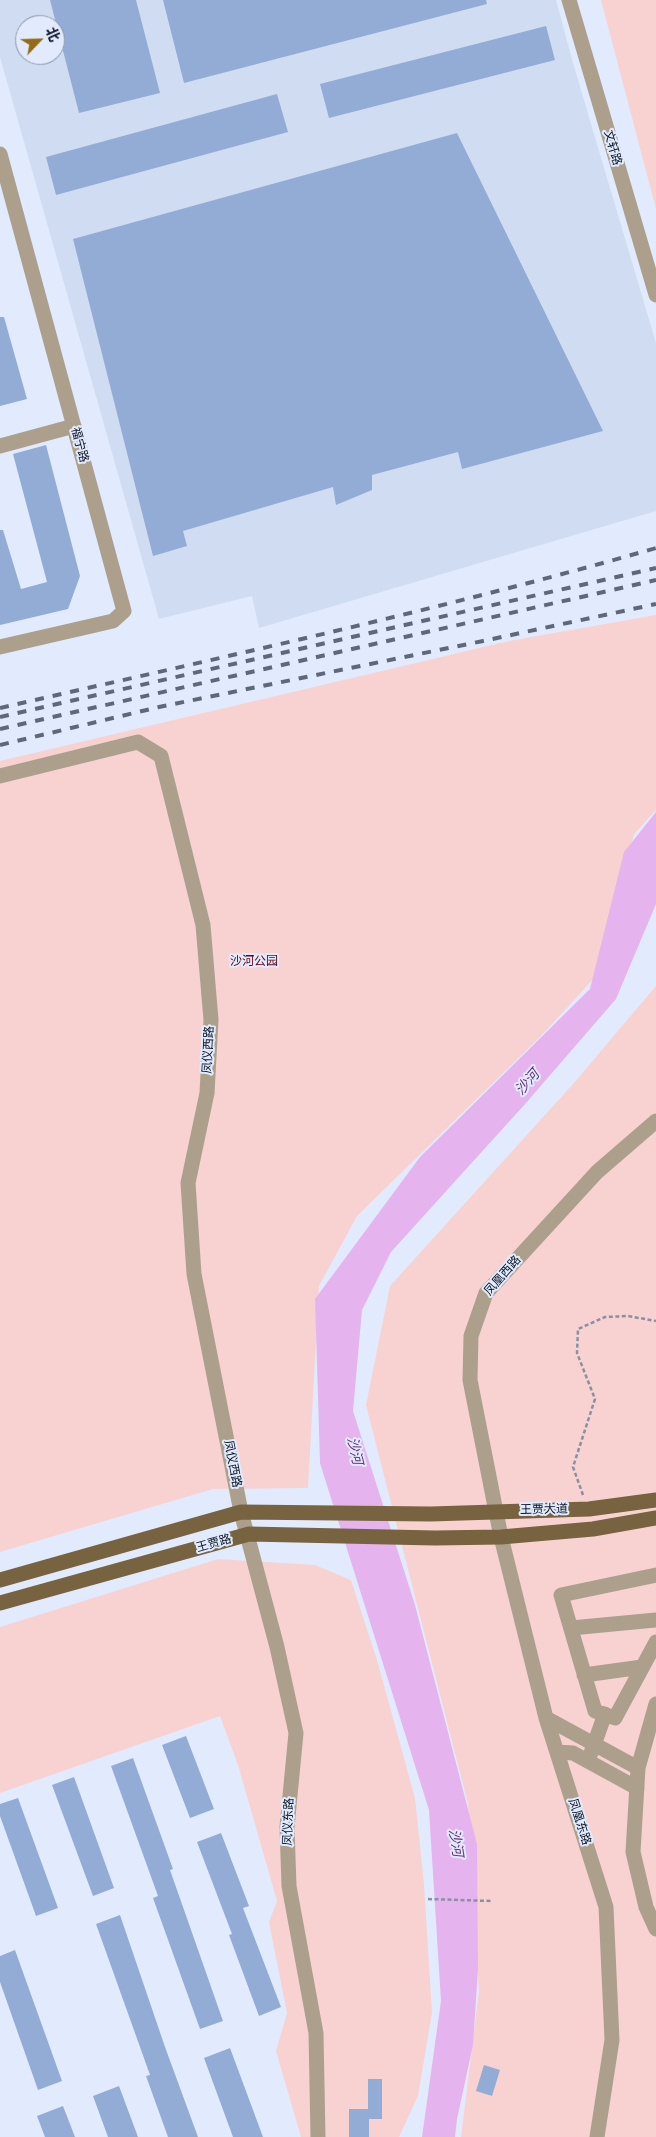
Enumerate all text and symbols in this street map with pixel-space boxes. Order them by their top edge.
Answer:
north arrow [15,15,65,65]
text: 北 [41,24,65,45]
street label: 文轩路 [600,129,624,167]
street label: 福宁路 [67,426,91,464]
park label: 沙河公园 [230,955,278,969]
street label: 凤仪西路 [201,1026,217,1074]
water label: 沙河 [512,1067,544,1099]
street label: 凤凰西路 [482,1253,524,1299]
water label: 沙河 [343,1435,365,1467]
street label: 凤仪西路 [220,1439,244,1489]
street label: 王贾大道 [520,1502,568,1518]
street label: 王贾路 [195,1532,233,1556]
street label: 凤凰东路 [565,1797,593,1847]
street label: 凤仪东路 [281,1798,297,1846]
water label: 沙河 [445,1828,465,1858]

